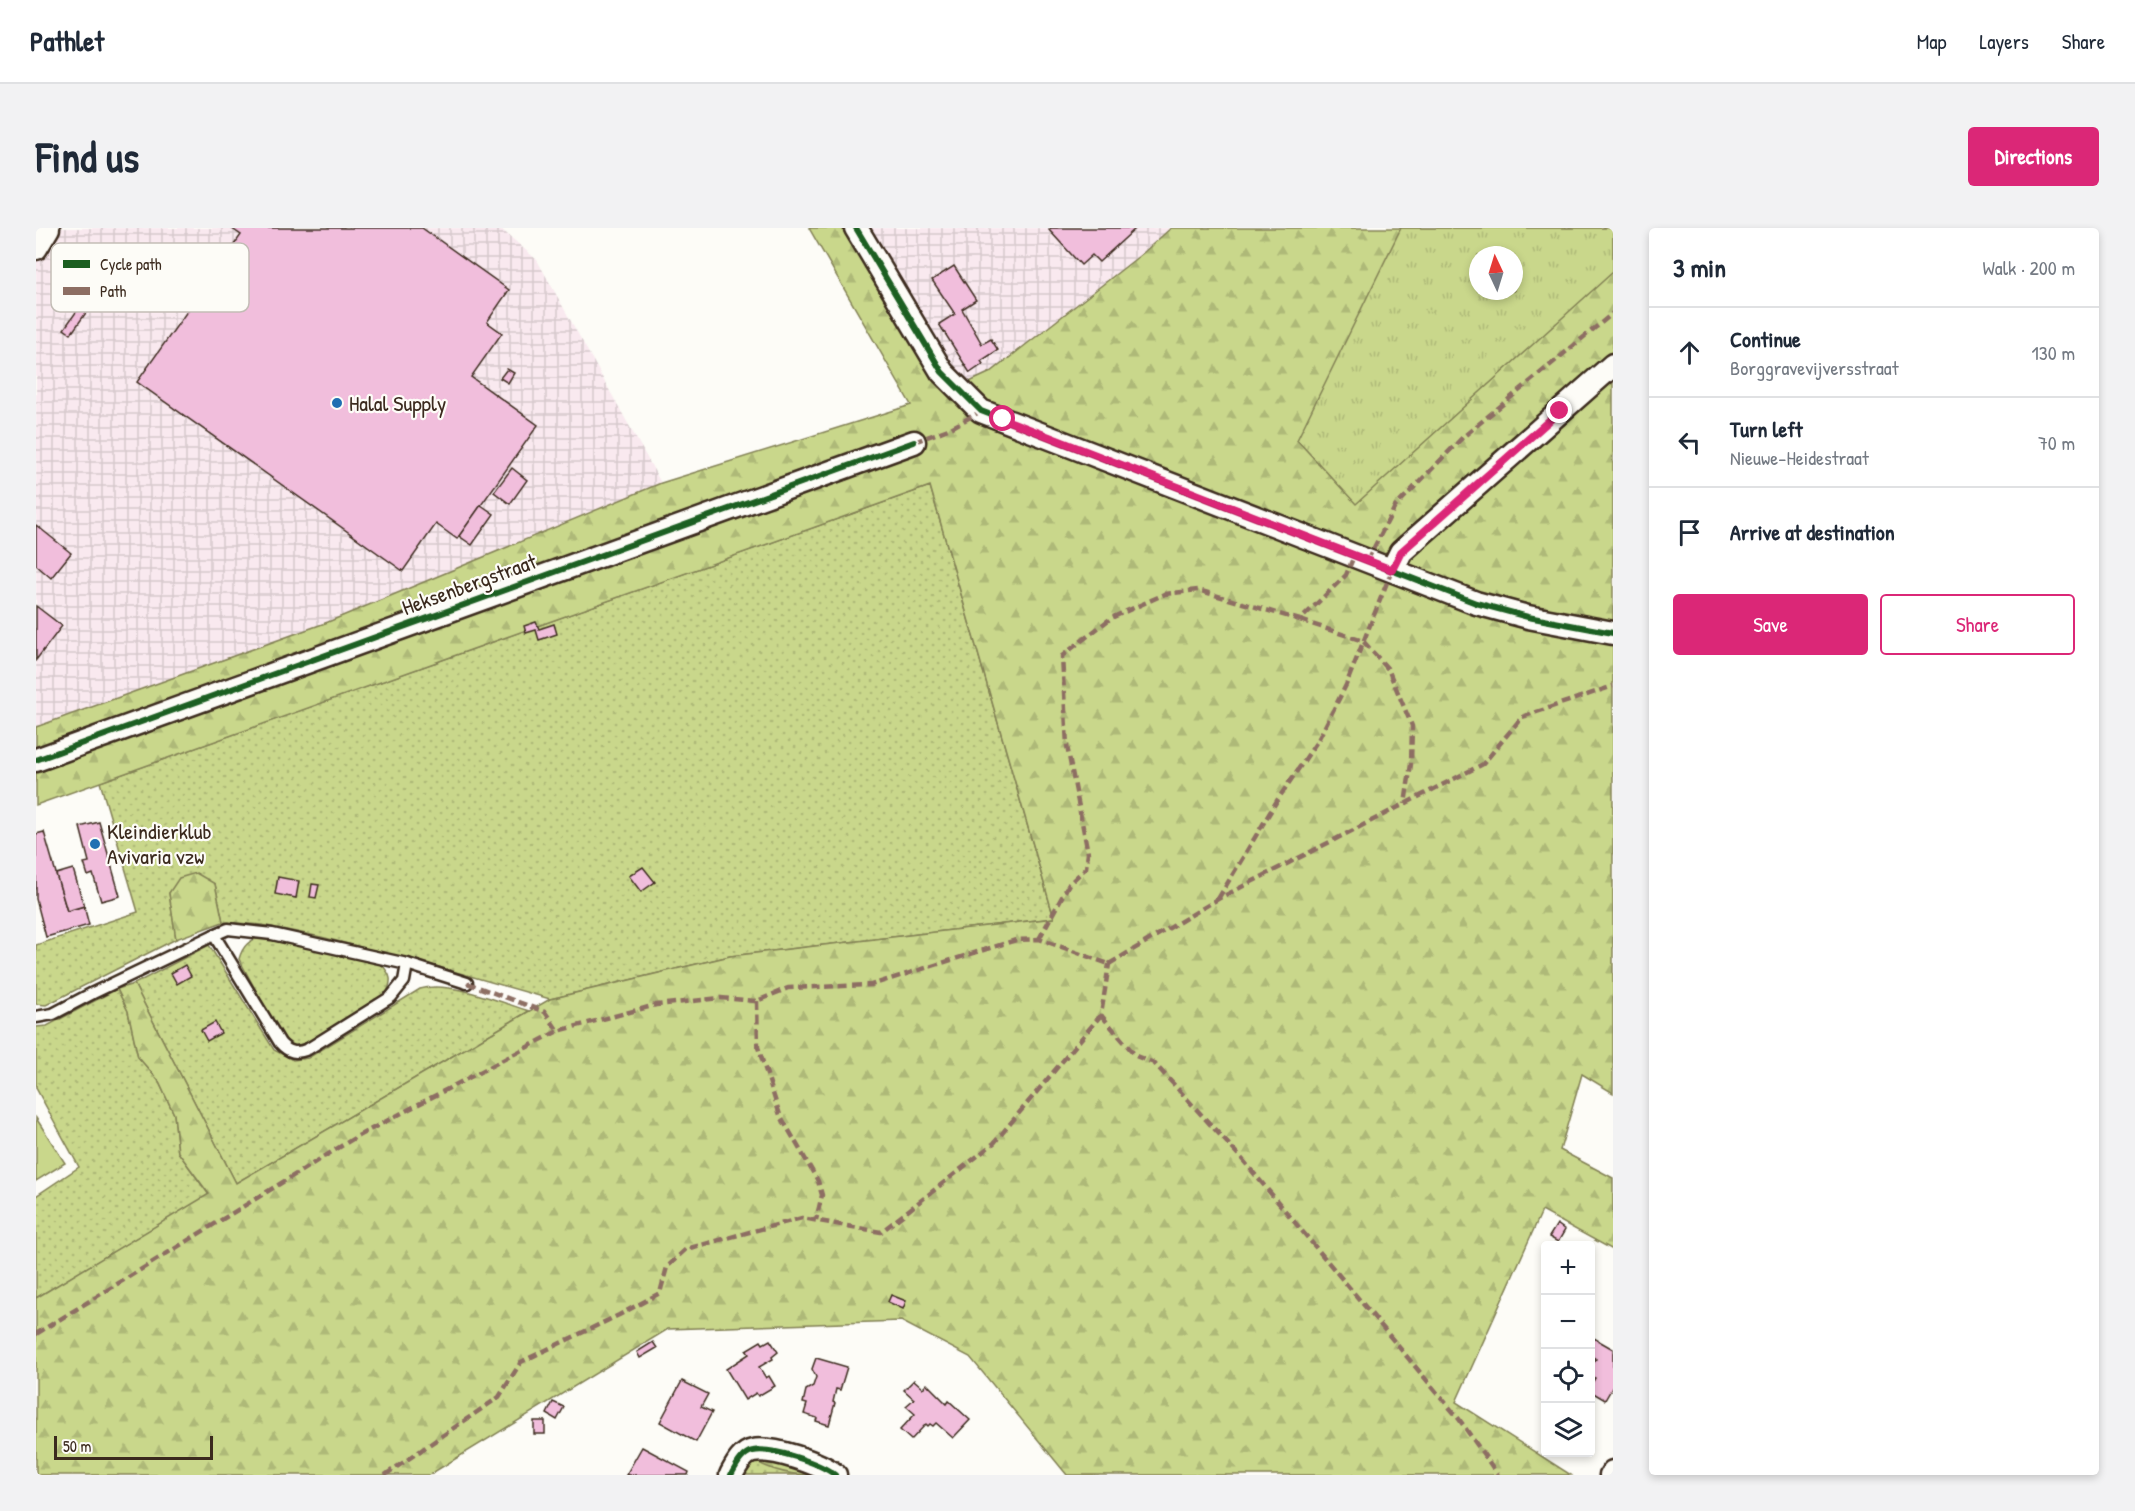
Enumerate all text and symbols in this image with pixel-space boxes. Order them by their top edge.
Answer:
text: Pathlet [30,22,104,60]
text: Map [1917,27,1946,56]
text: Layers [1979,27,2029,56]
text: Share [2062,27,2105,56]
button: Directions [1968,127,2099,186]
text: Find us [36,128,139,185]
legend [51,243,249,312]
north arrow [1469,246,1523,300]
text: 3 min [1673,250,1726,285]
text: Cycle path [100,253,162,275]
text: Walk · 200 m [1983,254,2075,281]
text: Path [100,280,126,302]
text: Continue [1730,324,1801,354]
icon: ahead [1673,336,1706,369]
text: 130 m [2032,339,2075,366]
text: Borggravevijversstraat [1730,354,1899,381]
place label: Halal Supply [349,388,446,418]
marker: Halal Supply [330,396,344,410]
route end [1546,397,1572,423]
route start [989,405,1015,431]
text: Turn left [1730,414,1803,444]
icon: left [1673,426,1706,459]
text: 70 m [2038,429,2075,456]
text: Nieuwe-Heidestraat [1730,444,1869,471]
icon: arrive [1673,516,1706,549]
text: Arrive at destination [1730,517,1895,547]
street label: Heksenbergstraat [398,546,541,622]
button: Save [1673,594,1868,655]
button: Share [1880,594,2075,655]
place label: Kleindierklub Avivaria vzw [107,816,212,871]
marker: Kleindierklub Avivaria vzw [88,837,102,851]
map controls [1541,1241,1595,1457]
button: + [1541,1241,1595,1295]
button: − [1541,1295,1595,1349]
button: locate [1541,1349,1595,1403]
button: layers [1541,1403,1595,1457]
scale bar [54,1433,213,1460]
text: 50 m [63,1435,92,1457]

